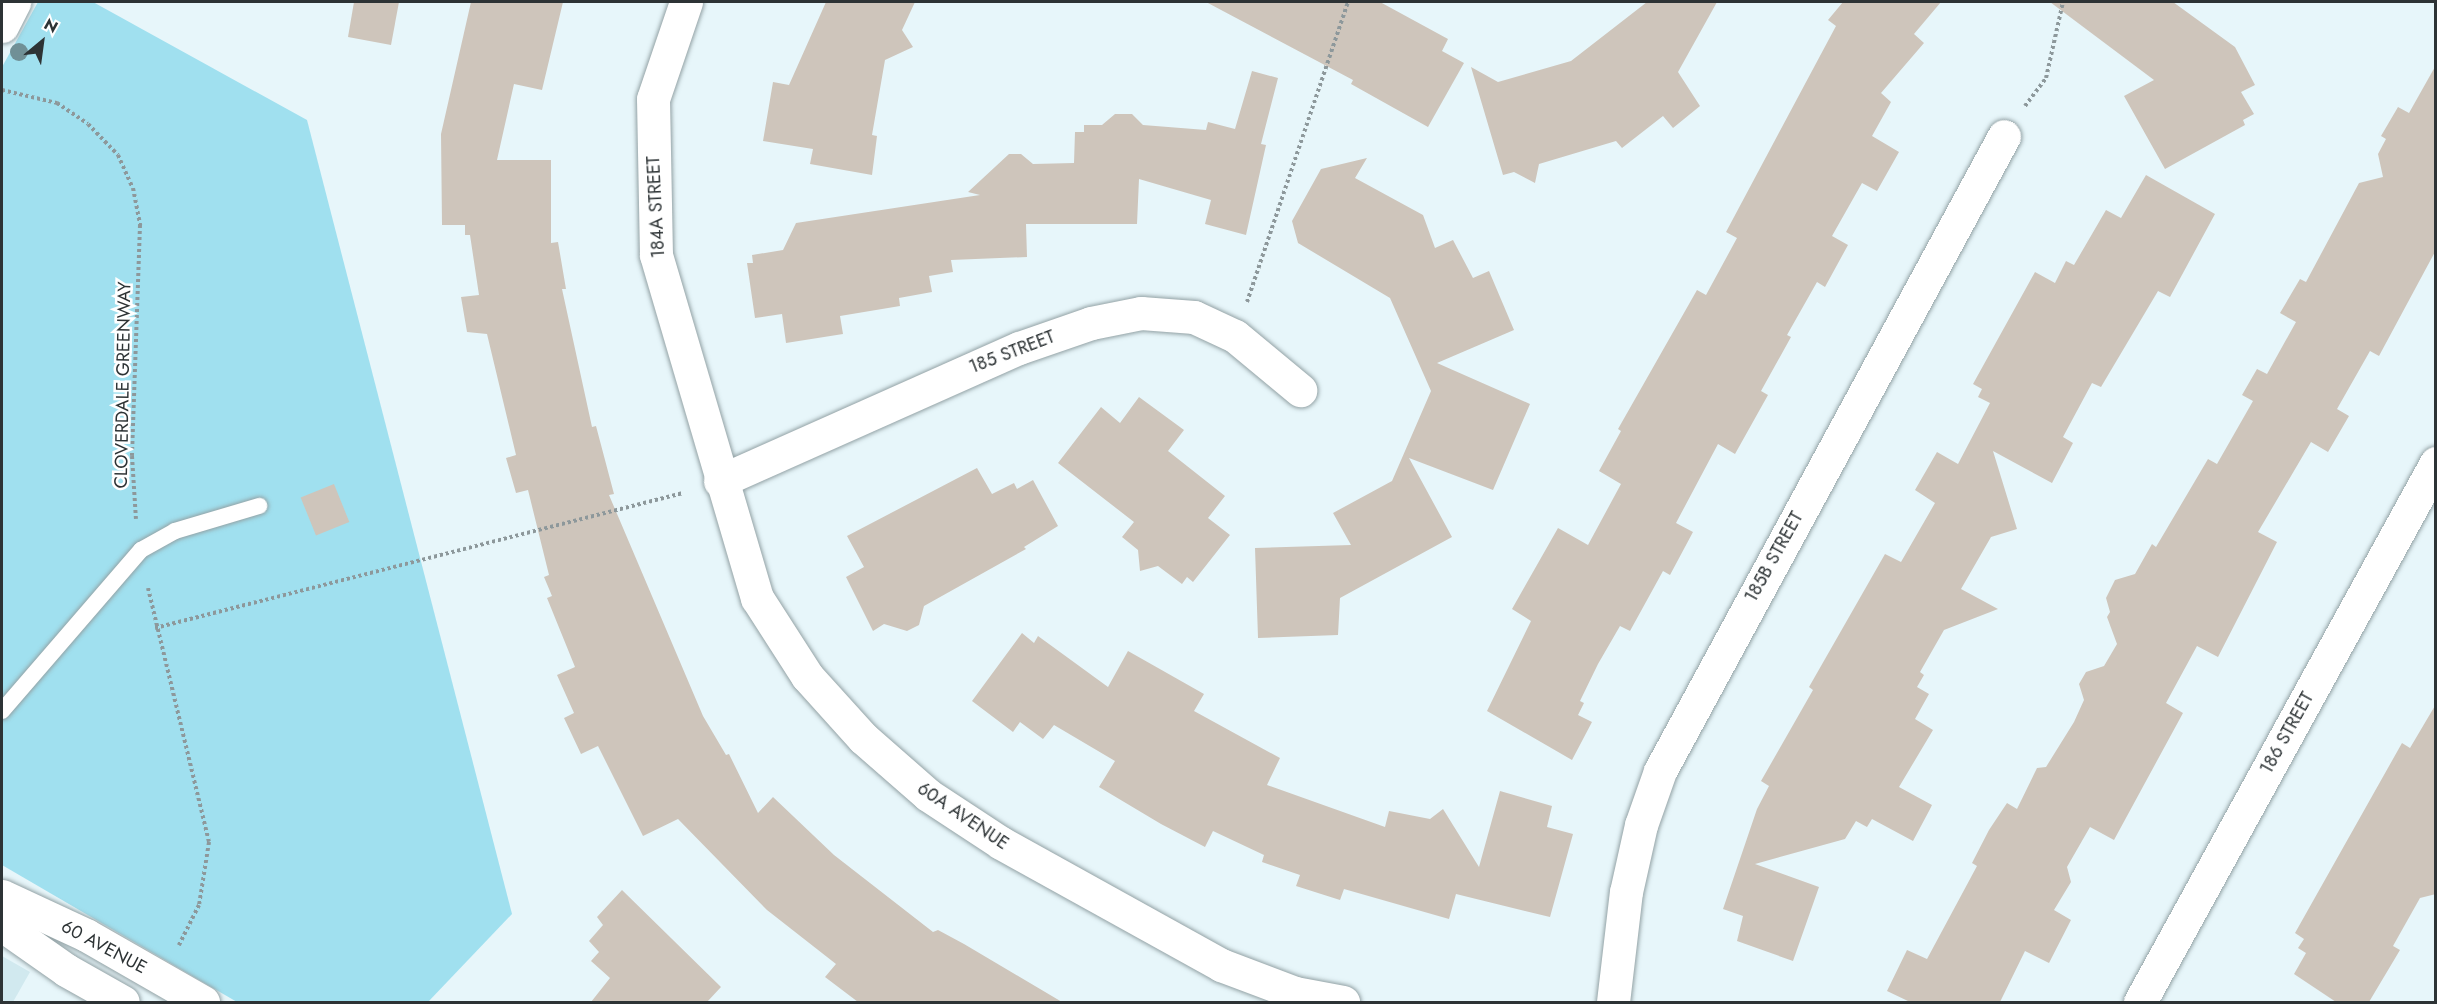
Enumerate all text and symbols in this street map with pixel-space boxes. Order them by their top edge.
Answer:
north arrow [12,12,72,72]
text: N [40,13,62,39]
street label: 184A STREET [643,155,669,259]
street label: CLOVERDALE GREENWAY [110,281,136,489]
street label: 185 STREET [966,326,1058,378]
street label: 185B STREET [1740,508,1808,606]
street label: 186 STREET [2256,688,2318,778]
street label: 60A AVENUE [913,778,1013,854]
street label: 60 AVENUE [58,916,150,978]

